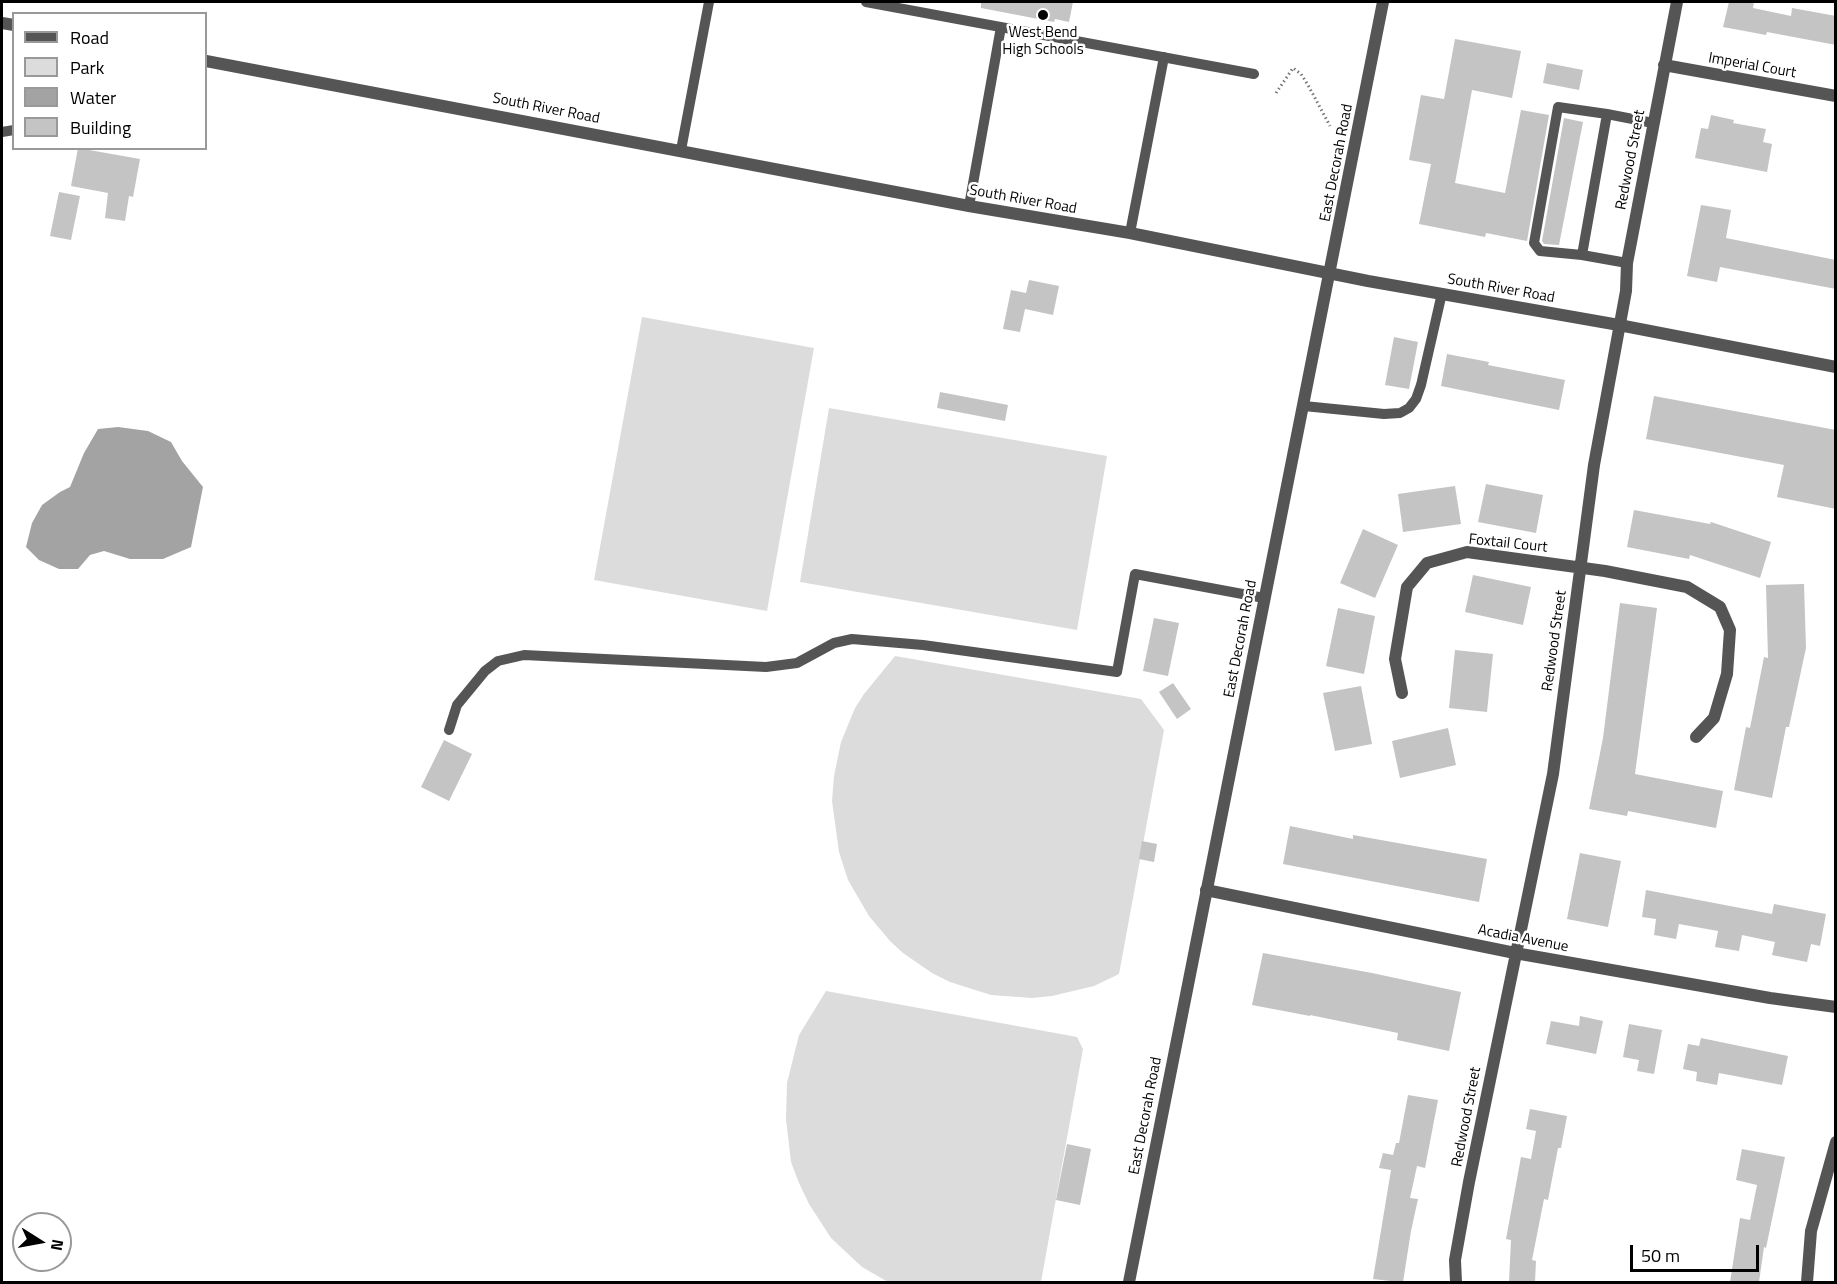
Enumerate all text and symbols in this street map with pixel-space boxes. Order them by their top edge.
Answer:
marker: West Bend High Schools [1036,8,1050,22]
legend [12,12,207,150]
text: Road [70,24,109,51]
place label: West Bend High Schools [1002,24,1084,59]
street label: Imperial Court [1707,49,1797,83]
text: Park [70,54,104,81]
text: Water [70,84,116,111]
street label: South River Road [491,90,601,128]
street label: East Decorah Road [1317,103,1357,223]
street label: Redwood Street [1612,108,1650,212]
text: Building [70,114,131,141]
street label: South River Road [968,182,1078,218]
street label: South River Road [1446,271,1556,307]
street label: Foxtail Court [1468,531,1548,557]
street label: East Decorah Road [1221,579,1261,699]
street label: Redwood Street [1539,589,1571,693]
street label: Acadia Avenue [1476,921,1570,957]
street label: East Decorah Road [1126,1056,1166,1176]
street label: Redwood Street [1448,1065,1486,1169]
north arrow [12,1212,72,1272]
scale bar [1633,1233,1762,1271]
text: N [45,1237,71,1253]
text: 50 m [1641,1242,1680,1269]

